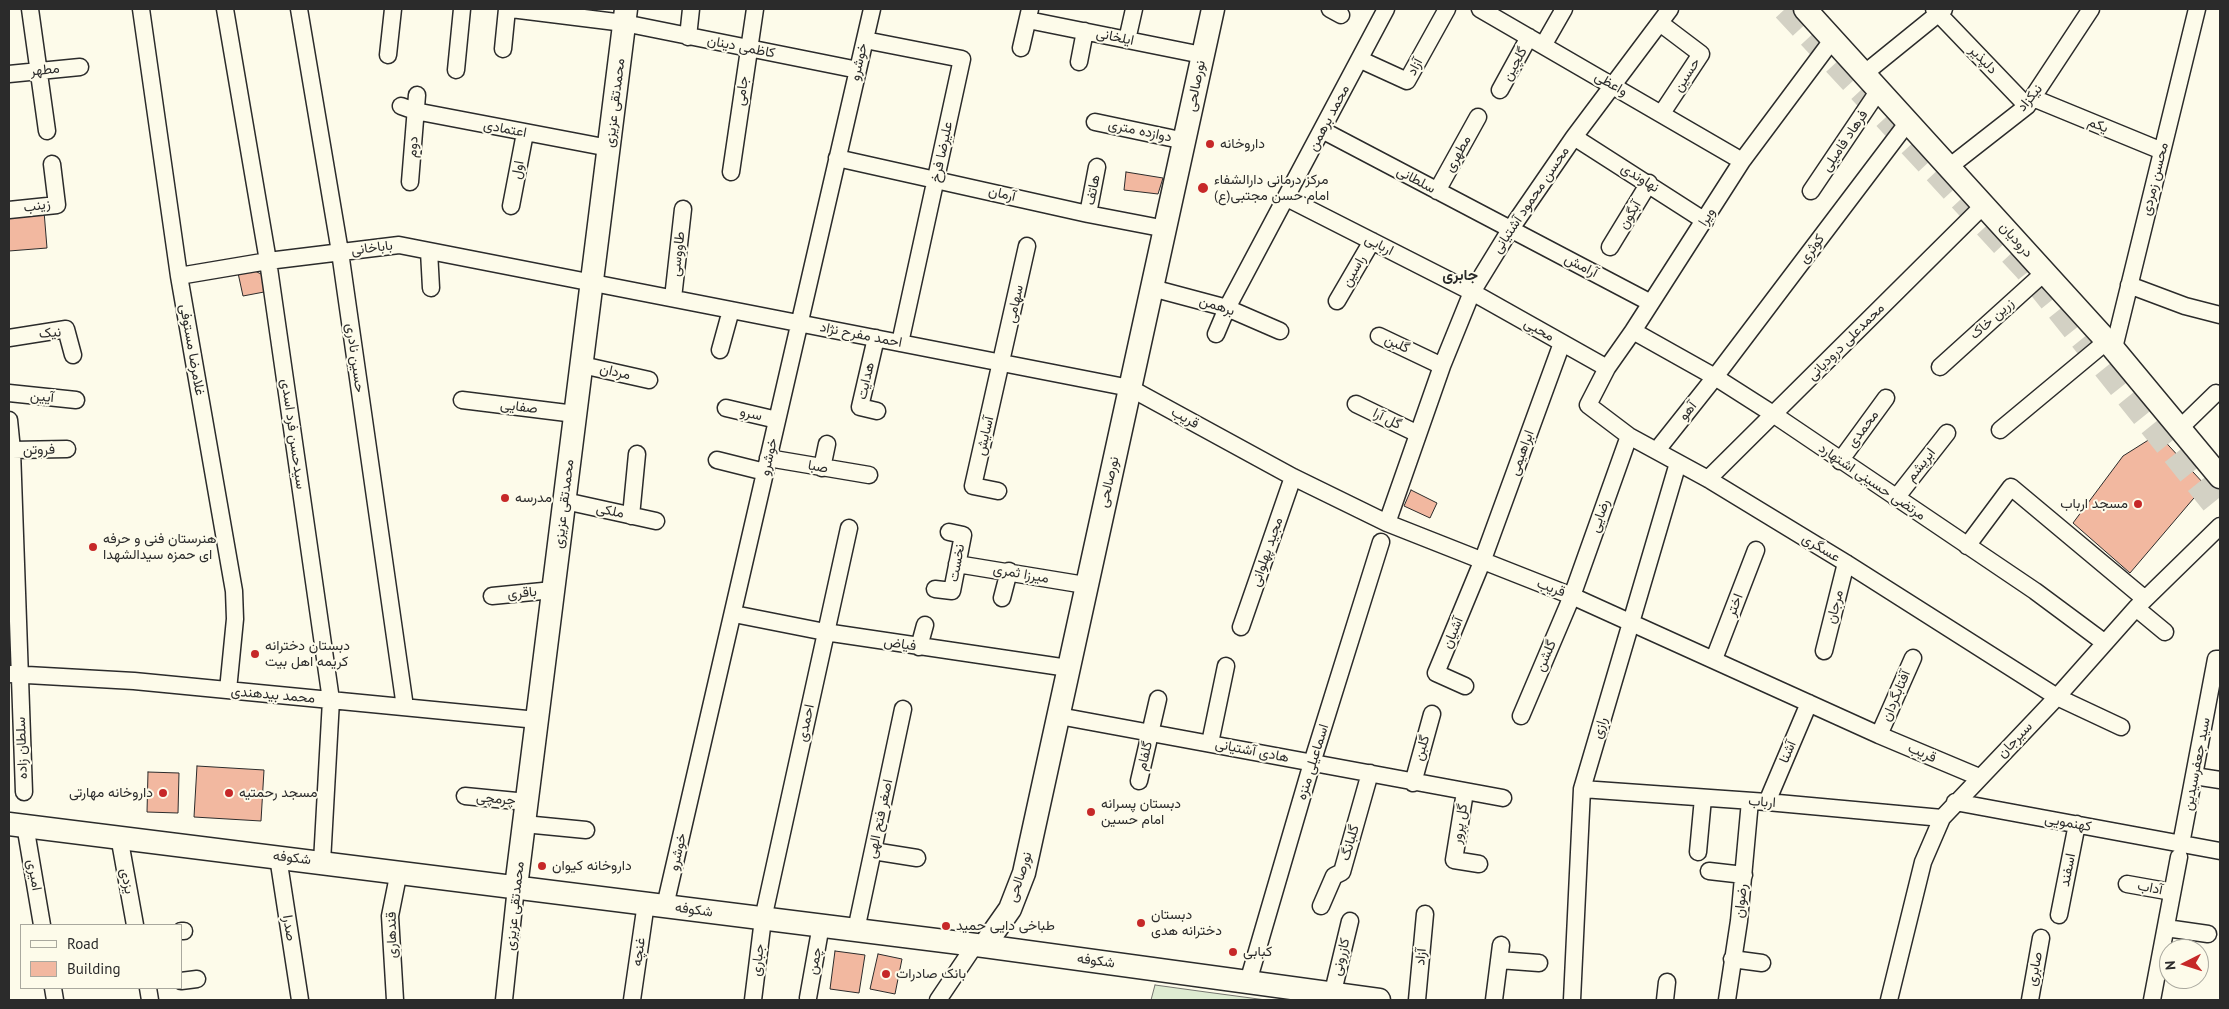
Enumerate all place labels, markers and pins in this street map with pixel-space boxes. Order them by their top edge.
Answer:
place label: داروخانه [1220,136,1265,152]
marker: داروخانه [1204,138,1216,150]
place label: مرکز درمانی دارالشفاء امام حسن مجتبی(ع) [1214,172,1329,204]
marker: مرکز درمانی دارالشفاء امام حسن مجتبی(ع) [1196,181,1210,195]
place label: مدرسه [515,490,552,506]
marker: مدرسه [499,492,511,504]
place label: مسجد ارباب [2060,496,2128,512]
marker: مسجد ارباب [2132,498,2144,510]
place label: هنرستان فنی و حرفه ای حمزه سیدالشهدا [103,531,216,564]
marker: هنرستان فنی و حرفه ای حمزه سیدالشهدا [87,541,99,553]
place label: دبستان دخترانه کریمه اهل بیت [265,638,350,670]
marker: دبستان دخترانه کریمه اهل بیت [249,648,261,660]
place label: داروخانه مهارتی [69,785,153,801]
place label: مسجد رحمتیه [239,785,317,801]
marker: داروخانه مهارتی [157,787,169,799]
marker: مسجد رحمتیه [223,787,235,799]
place label: دبستان پسرانه امام حسین [1101,796,1181,829]
marker: دبستان پسرانه امام حسین [1085,806,1097,818]
place label: داروخانه کیوان [552,858,632,874]
marker: داروخانه کیوان [536,860,548,872]
place label: دبستان دخترانه هدی [1151,907,1222,940]
marker: دبستان دخترانه هدی [1135,917,1147,929]
place label: طباخی دایی حمید [956,918,1055,934]
marker: طباخی دایی حمید [940,920,952,932]
place label: کبابی [1243,944,1272,960]
marker: کبابی [1227,946,1239,958]
place label: بانک صادرات [896,966,966,982]
marker: بانک صادرات [880,968,892,980]

